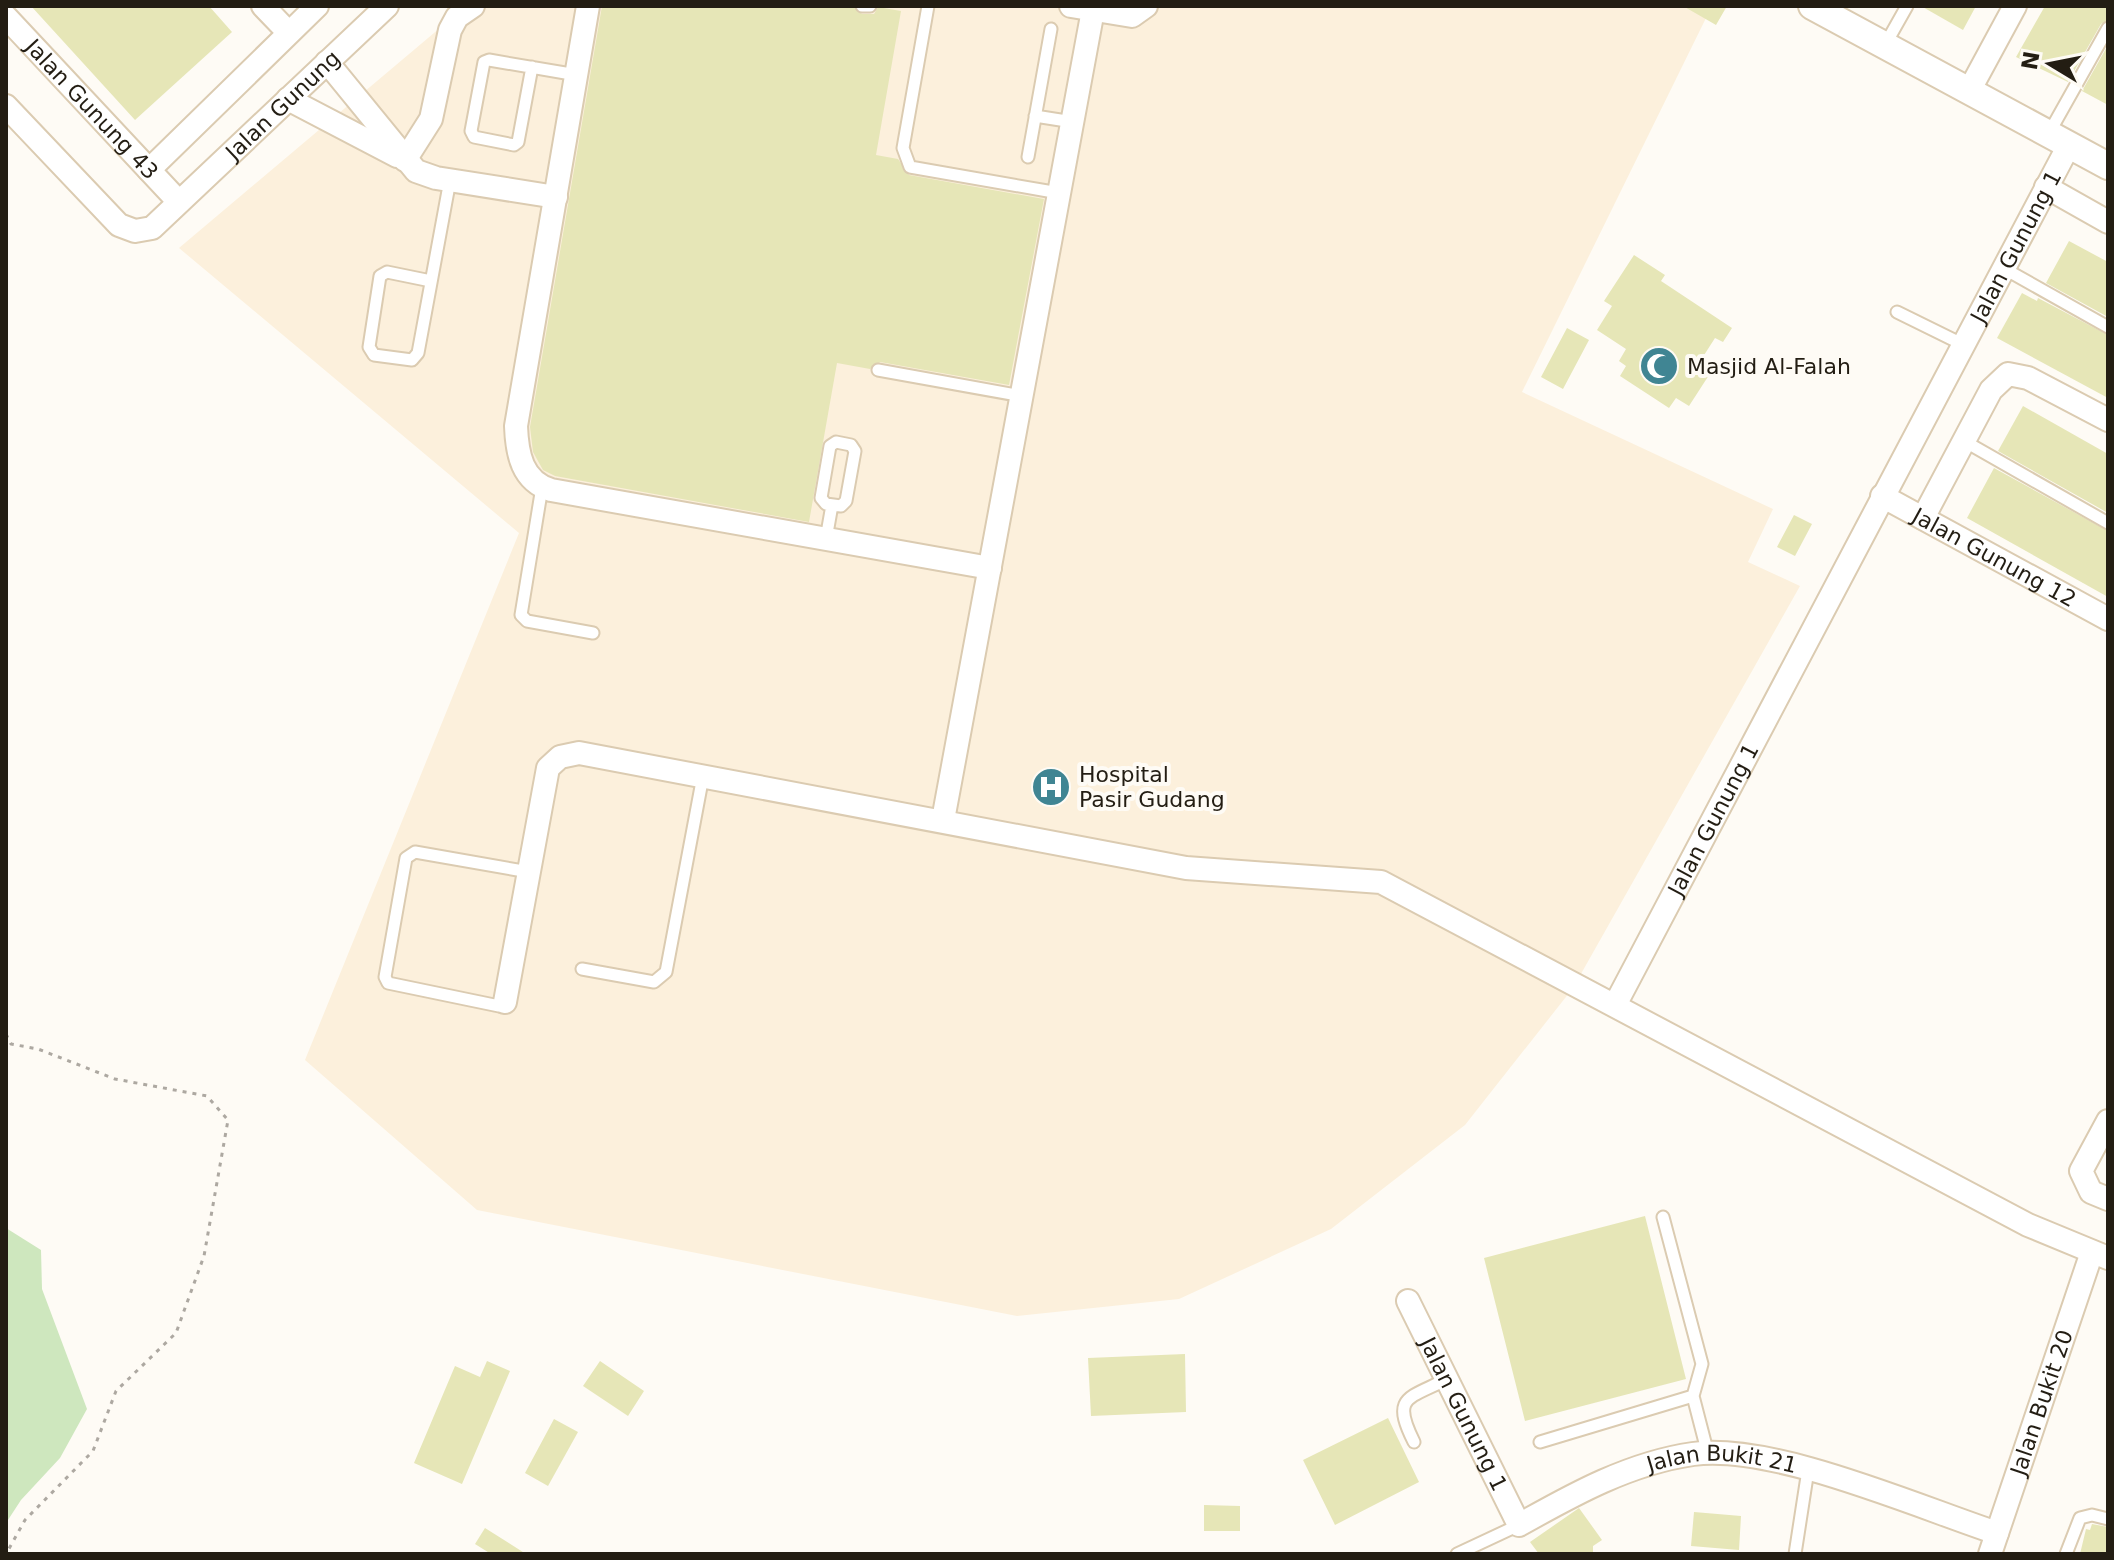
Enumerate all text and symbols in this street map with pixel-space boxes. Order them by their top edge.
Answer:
north arrow [2010,24,2090,104]
street label: Jalan Gunung 43 [19,32,163,184]
street label: Jalan Gunung [219,45,345,166]
text: N [2017,49,2045,72]
street label: Jalan Gunung 1 [1964,166,2066,328]
mosque icon: Masjid Al-Falah [1638,345,1680,387]
place label: Masjid Al-Falah [1687,354,1851,379]
street label: Jalan Gunung 12 [1907,502,2081,612]
street label: Jalan Gunung 1 [1662,739,1763,901]
place label: Hospital Pasir Gudang [1079,762,1225,812]
hospital icon: Hospital Pasir Gudang [1030,766,1072,808]
street label: Jalan Bukit 20 [2004,1326,2077,1480]
street label: Jalan Gunung 1 [1414,1331,1513,1495]
street label: Jalan Bukit 21 [1642,1440,1800,1478]

